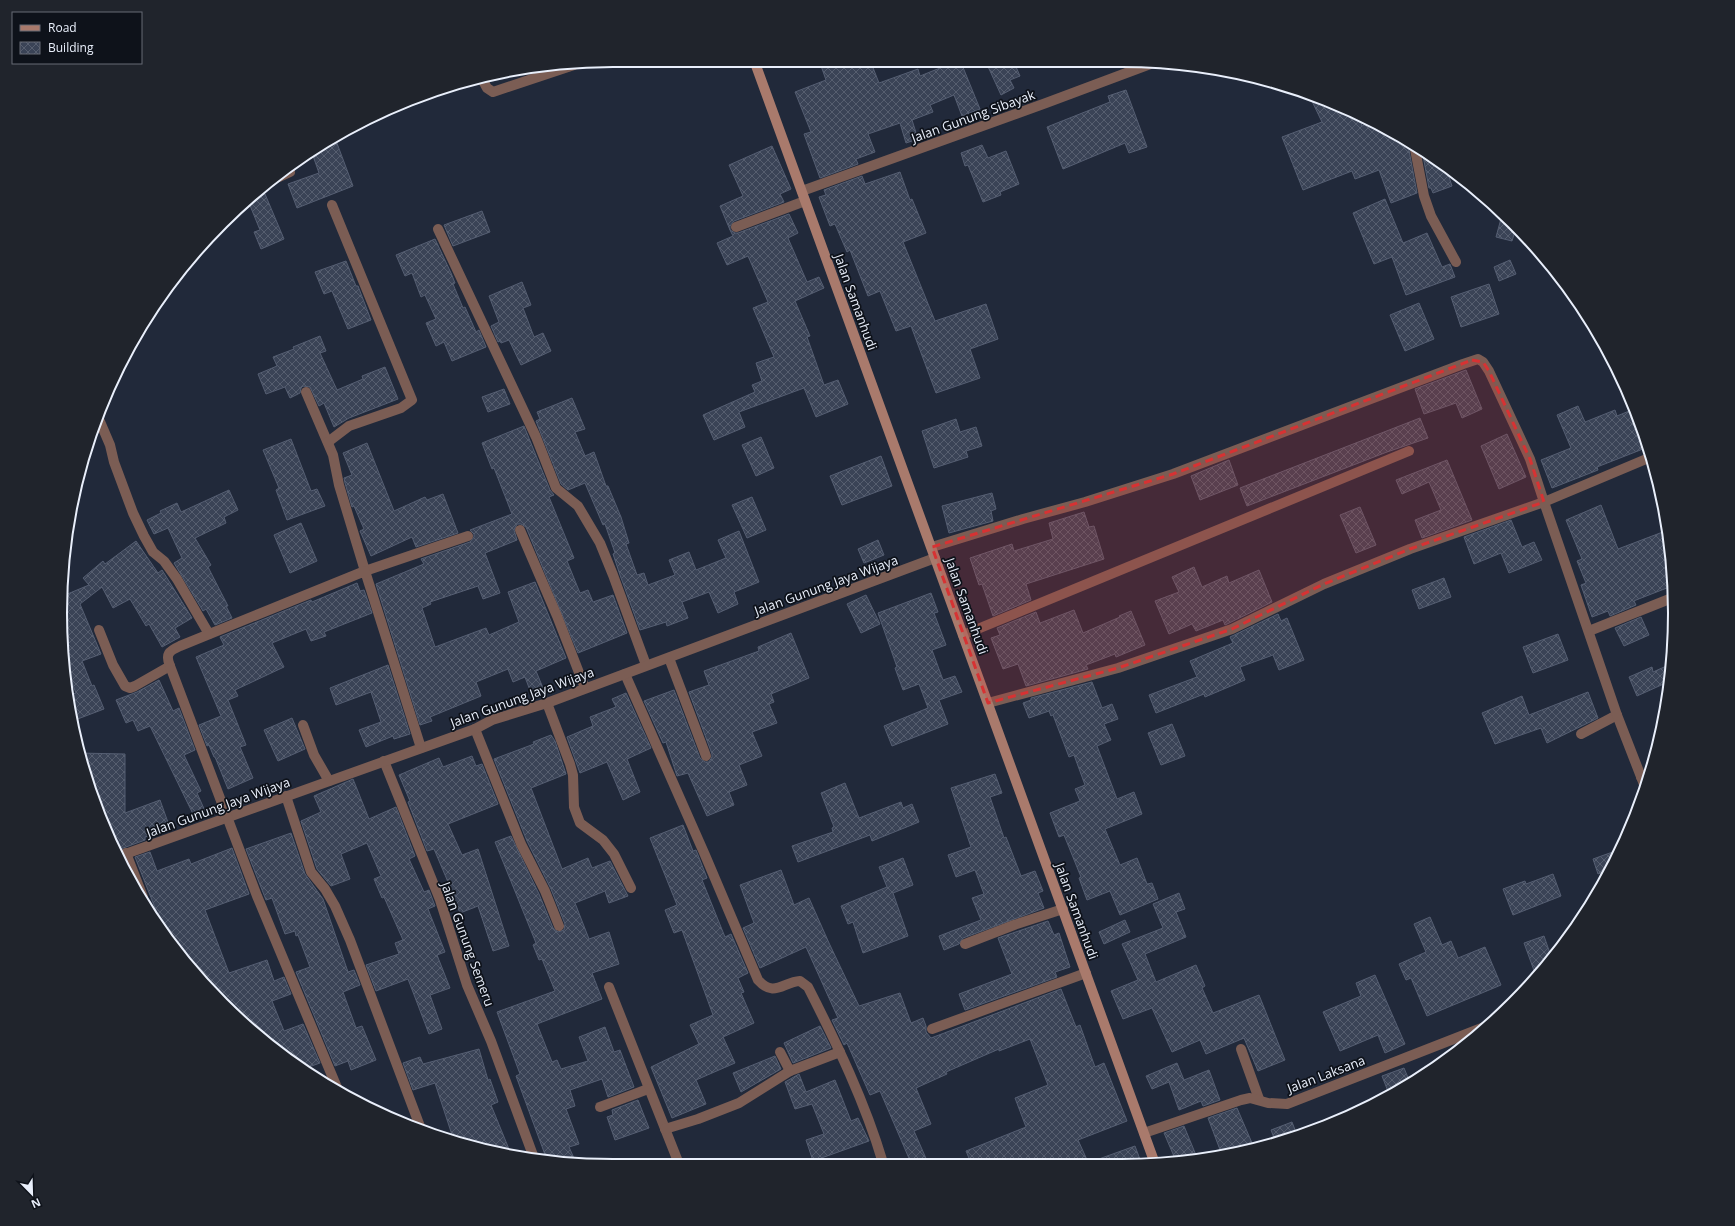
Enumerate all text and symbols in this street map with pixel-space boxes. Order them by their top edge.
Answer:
legend [12,12,142,64]
text: Road [48,19,77,36]
text: Building [48,39,94,56]
street label: Jalan Gunung Sibayak [907,85,1038,147]
street label: Jalan Samanhudi [830,249,882,353]
street label: Jalan Gunung Jaya Wijaya [750,551,900,620]
street label: Jalan Samanhudi [941,553,993,657]
street label: Jalan Gunung Jaya Wijaya [446,663,596,732]
street label: Jalan Gunung Jaya Wijaya [142,773,292,842]
street label: Jalan Samanhudi [1051,858,1103,962]
street label: Jalan Gunung Semeru [436,877,499,1009]
street label: Jalan Laksana [1283,1051,1368,1098]
north arrow [12,1174,52,1214]
text: N [29,1195,43,1212]

